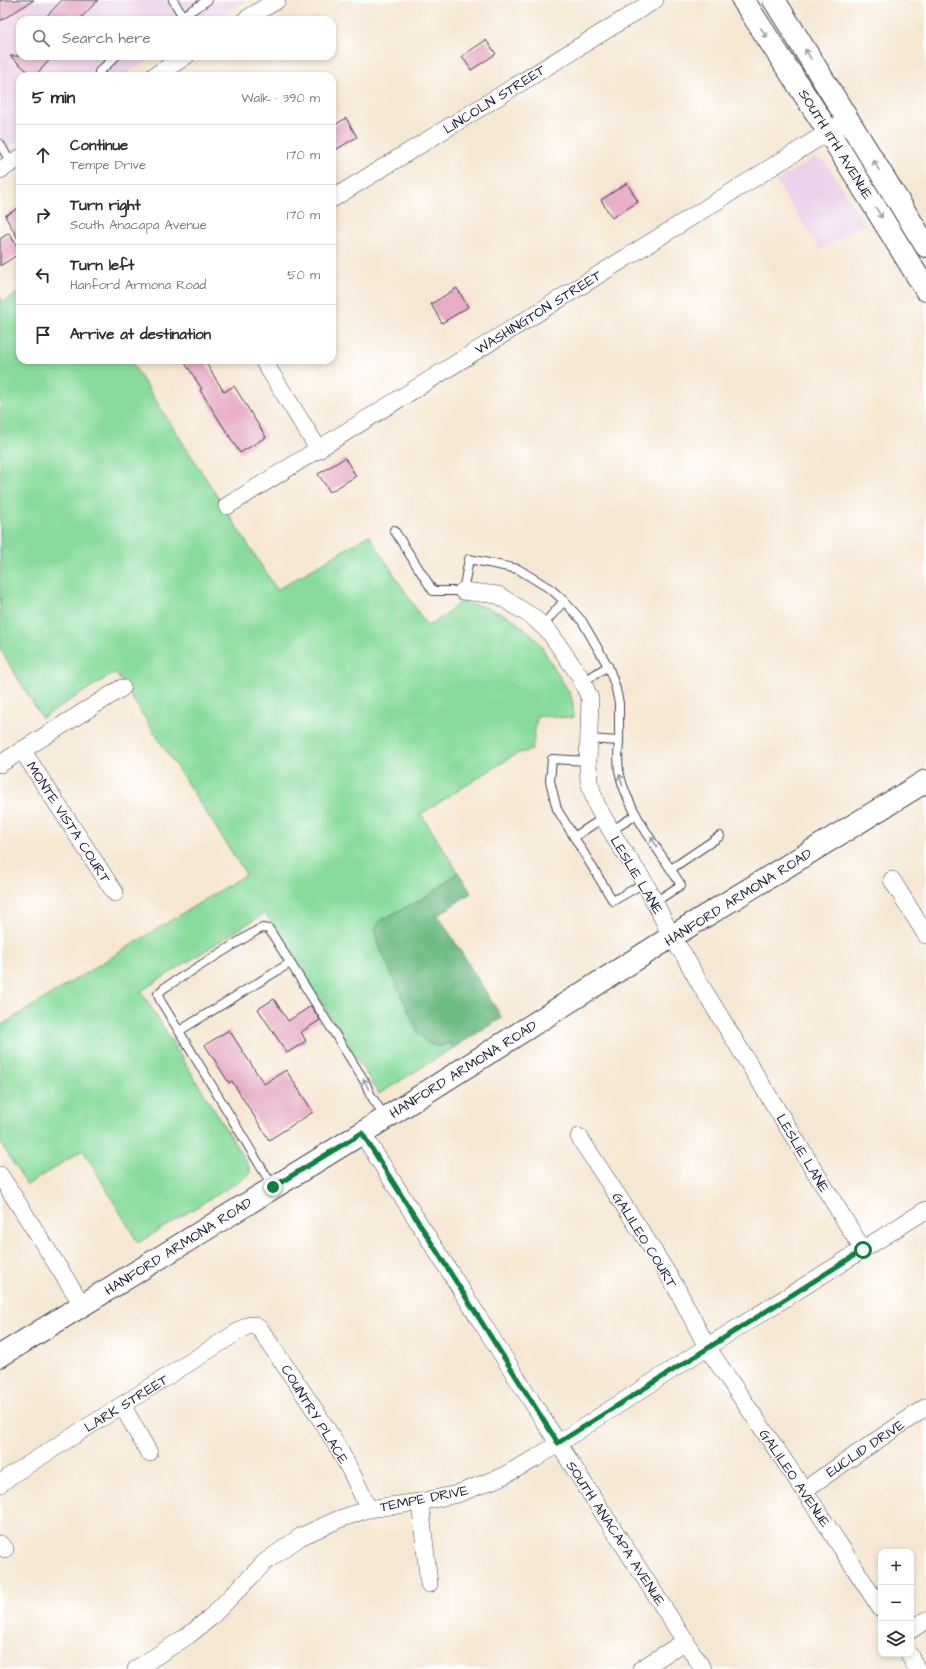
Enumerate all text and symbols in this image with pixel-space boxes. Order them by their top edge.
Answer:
search box [16,16,336,60]
icon: search [30,27,52,49]
one-way arrow [760,27,768,38]
text: Search here [62,28,151,49]
one-way arrow [804,48,812,60]
street label: LINCOLN STREET [440,60,550,139]
text: 5 min [32,86,75,110]
street label: SOUTH 11TH AVENUE [793,86,877,204]
text: Walk · 390 m [241,89,320,107]
text: Continue [70,135,128,156]
icon: ahead [32,144,54,166]
text: 170 m [287,146,320,164]
text: Tempe Drive [70,156,146,174]
one-way arrow [872,159,880,171]
text: Turn right [70,195,141,216]
icon: right [32,204,54,226]
text: 170 m [287,206,320,224]
one-way arrow [875,207,883,218]
text: South Anacapa Avenue [70,216,207,234]
text: Turn left [70,255,134,276]
icon: left [32,264,54,286]
text: 50 m [287,266,320,284]
street label: WASHINGTON STREET [471,266,606,360]
text: Hanford Armona Road [70,276,206,294]
icon: arrive [32,324,54,346]
text: Arrive at destination [70,324,211,345]
street label: MONTE VISTA COURT [21,758,115,888]
one-way arrow [617,773,624,786]
street label: LESLIE LANE [605,832,668,919]
one-way arrow [649,836,657,848]
street label: HANFORD ARMONA ROAD [661,844,816,952]
street label: HANFORD ARMONA ROAD [386,1016,541,1124]
one-way arrow [361,1079,369,1091]
street label: LESLIE LANE [771,1110,834,1197]
route end [264,1178,282,1196]
street label: GALILEO COURT [607,1189,682,1292]
street label: HANFORD ARMONA ROAD [101,1193,256,1301]
route start [854,1241,872,1259]
street label: COUNTRY PLACE [276,1361,353,1469]
street label: LARK STREET [81,1370,173,1438]
street label: EUCLID DRIVE [822,1415,909,1483]
street label: GALILEO AVENUE [754,1426,835,1532]
street label: SOUTH ANACAPA AVENUE [561,1457,670,1610]
street label: TEMPE DRIVE [378,1480,471,1517]
map controls [878,1549,914,1657]
button: + [878,1549,914,1585]
button: − [878,1585,914,1621]
button: layers [878,1621,914,1657]

